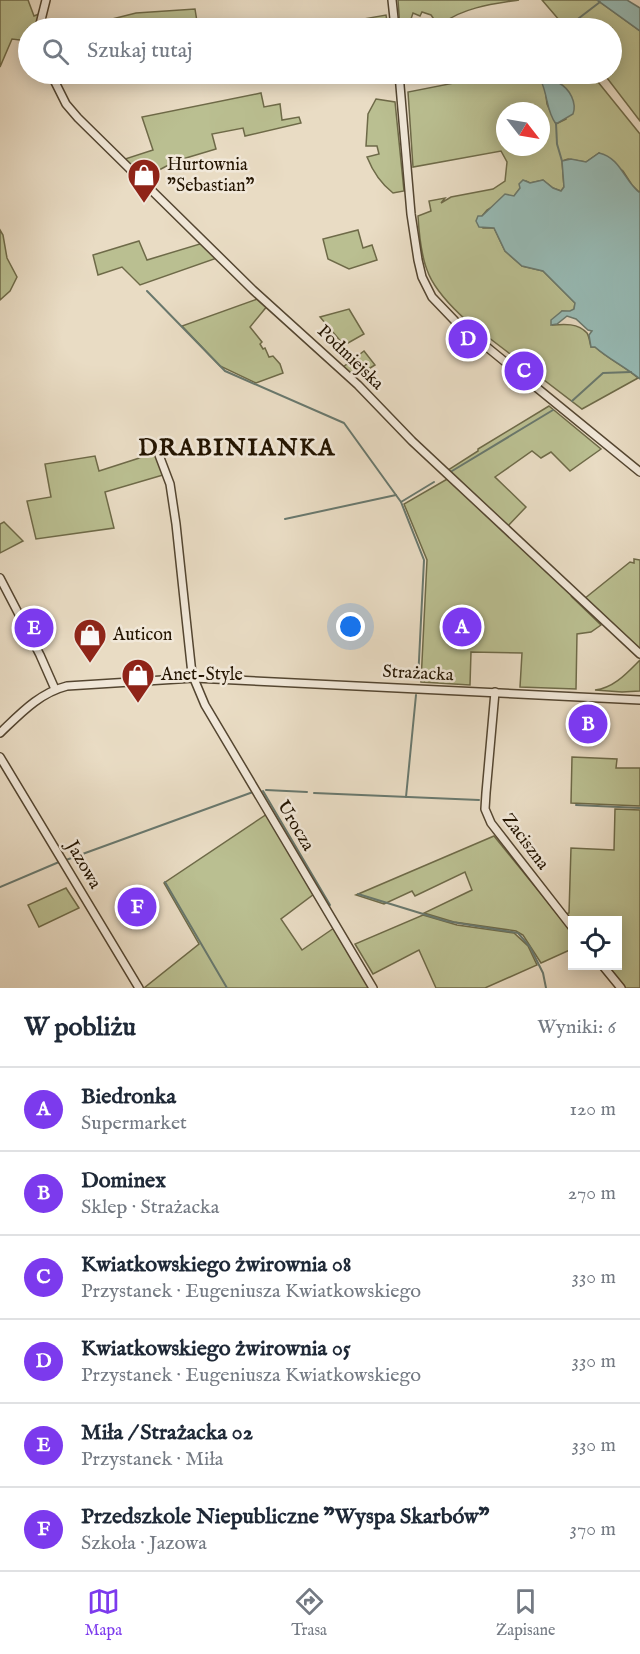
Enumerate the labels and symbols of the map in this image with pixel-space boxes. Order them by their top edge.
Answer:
north arrow [496,102,550,156]
place label: Hurtownia "Sebastian" [167,154,255,198]
shop icon: Hurtownia "Sebastian" [126,157,162,204]
pin: D [448,316,488,362]
street label: Podmiejska [312,320,388,396]
pin: C [504,348,544,394]
district label: DRABINIANKA [138,433,336,464]
pin: A [442,604,482,650]
pin: E [15,606,54,650]
your location [336,612,365,641]
shop icon: Auticon [72,617,108,664]
place label: Auticon [112,624,173,647]
shop icon: Anet-Style [120,657,156,704]
street label: Strażacka [382,661,454,687]
place label: Anet-Style [160,664,243,687]
pin: B [568,702,608,746]
street label: Urocza [271,797,319,856]
street label: Zaciszna [496,809,554,875]
street label: Jazowa [59,835,106,893]
pin: F [118,884,156,930]

